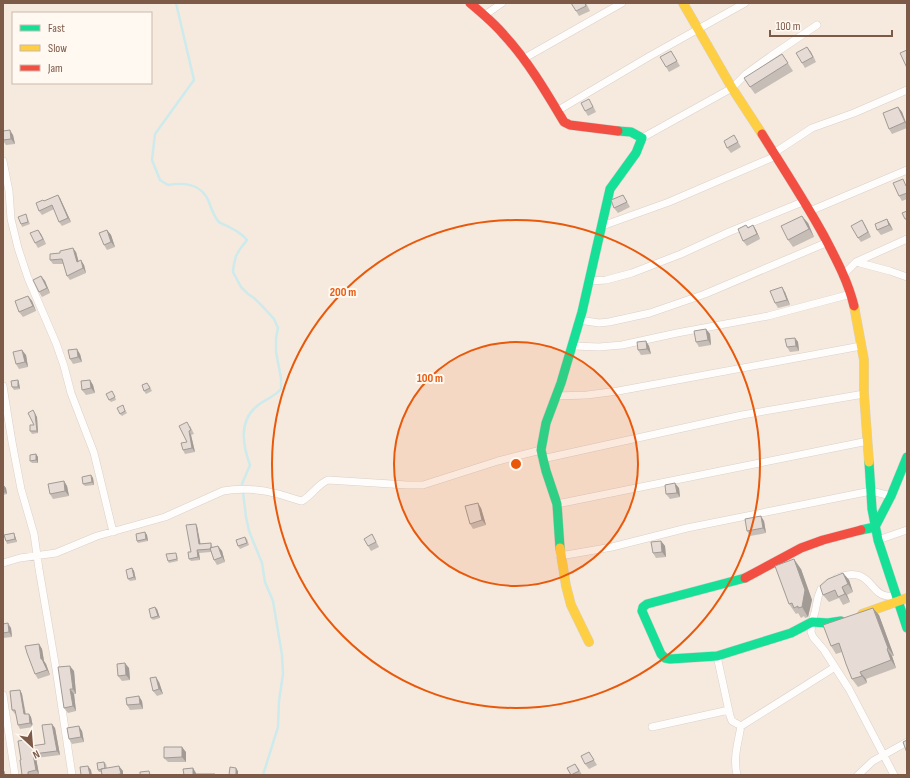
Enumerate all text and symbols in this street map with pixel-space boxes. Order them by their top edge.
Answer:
legend [12,12,152,84]
scale bar [770,12,892,38]
text: 100 m [776,19,801,34]
text: Fast [48,21,65,36]
text: Slow [48,41,67,56]
text: Jam [47,61,63,76]
text: 200 m [330,285,356,300]
text: 100 m [417,371,443,386]
centre of rings [509,457,523,471]
north arrow [12,726,52,766]
text: N [31,747,42,762]

